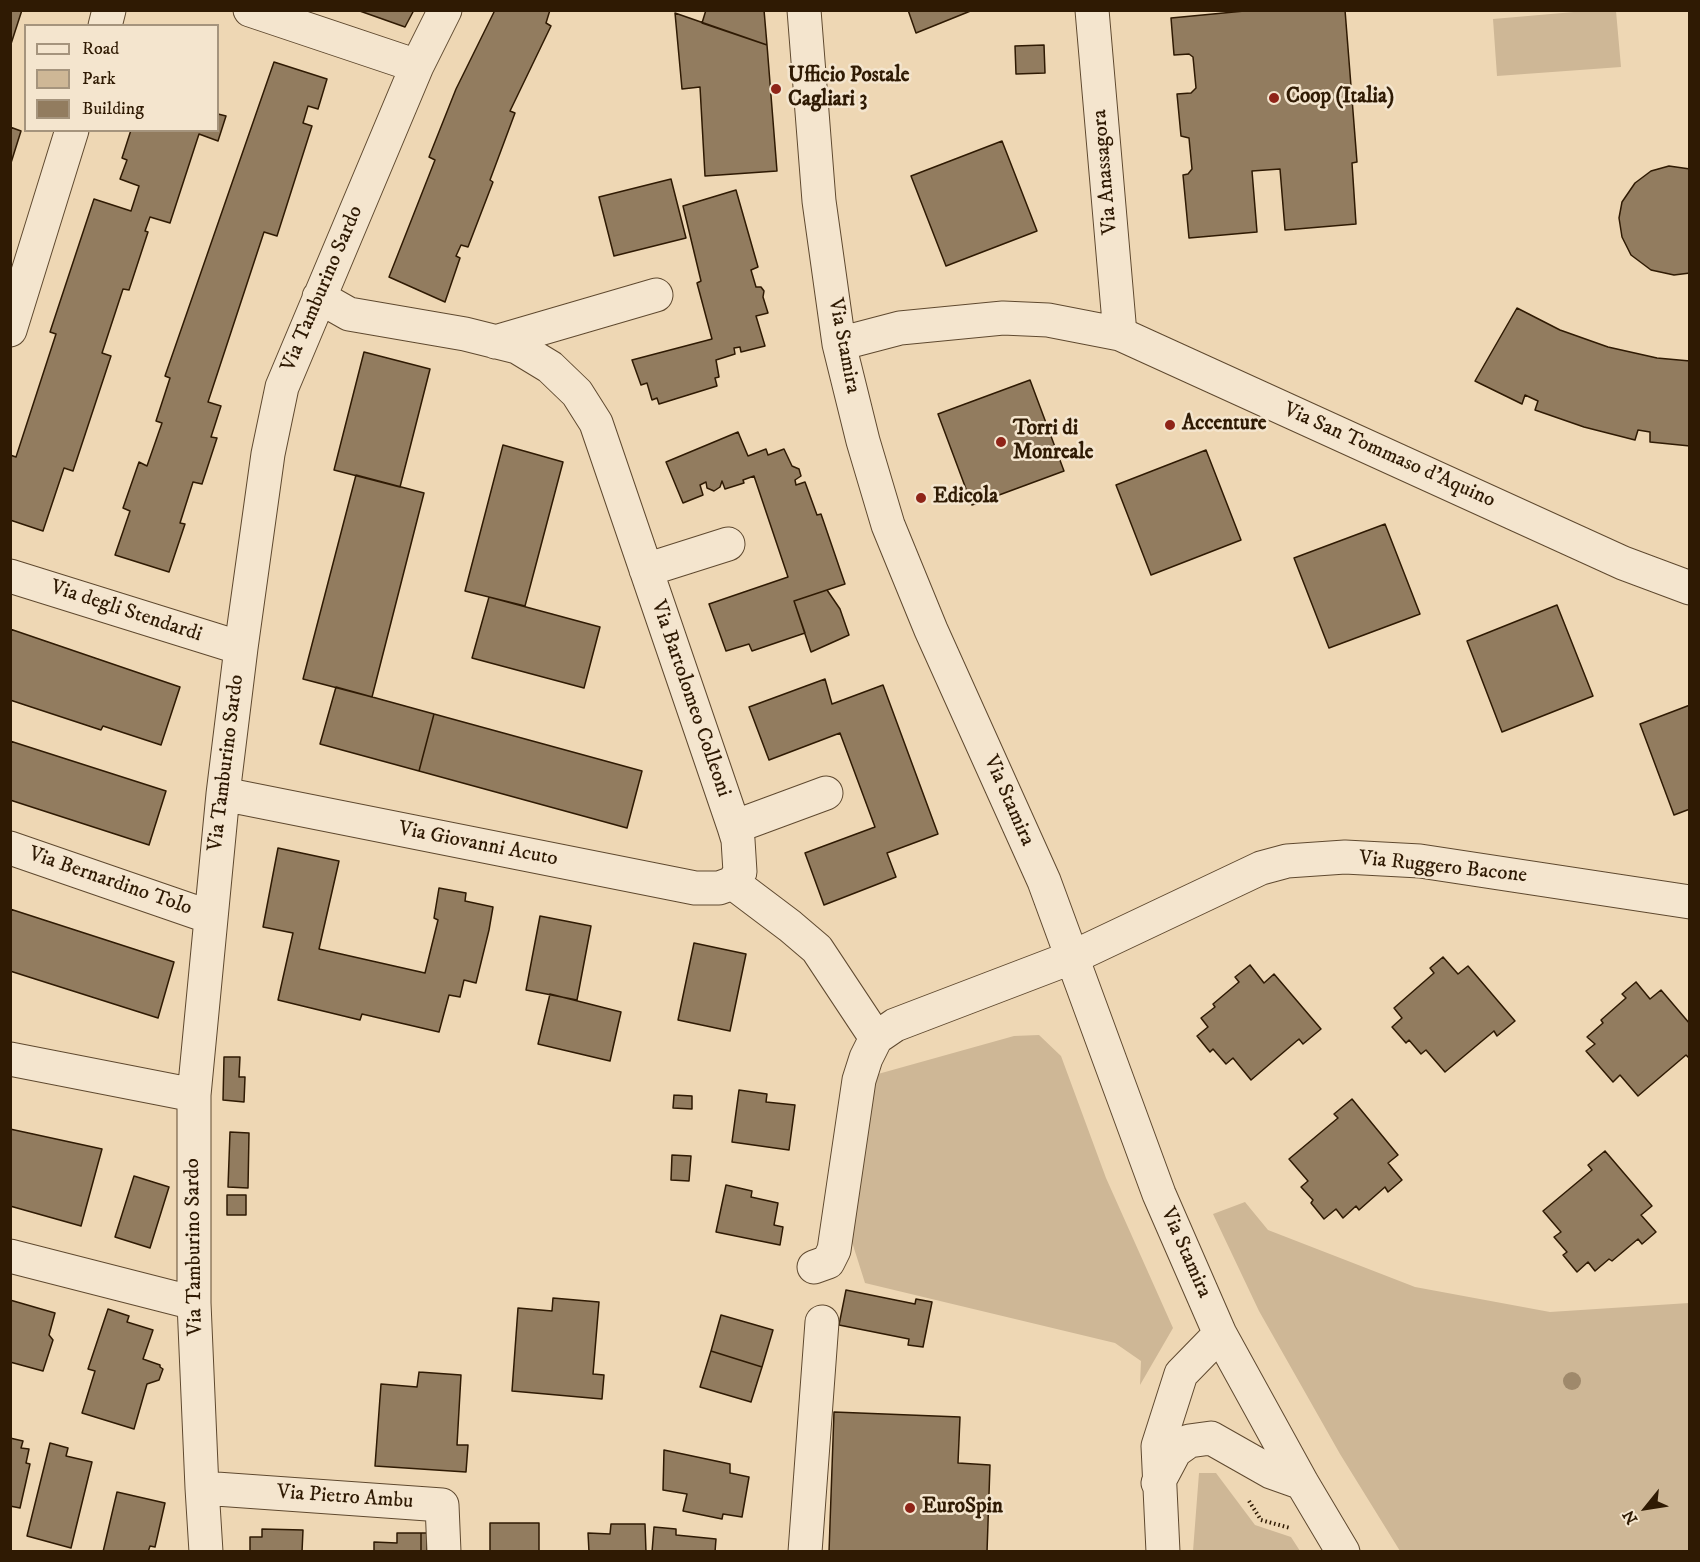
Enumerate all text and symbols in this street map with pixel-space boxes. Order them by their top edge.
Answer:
legend [24,24,219,132]
text: Road [82,38,119,60]
place label: Ufficio Postale Cagliari 3 [788,64,909,114]
text: Park [82,68,116,90]
marker: Ufficio Postale Cagliari 3 [769,82,783,96]
place label: Coop (Italia) [1286,85,1394,111]
marker: Coop (Italia) [1267,91,1281,105]
text: Building [82,98,144,120]
street label: Via Anassagora [1088,108,1124,236]
street label: Via Tamburino Sardo [277,202,369,376]
street label: Via Stamira [821,296,865,396]
street label: Via San Tommaso d'Aquino [1279,398,1499,514]
place label: Accenture [1182,412,1266,438]
place label: Torri di Monreale [1013,417,1093,467]
marker: Accenture [1163,418,1177,432]
marker: Torri di Monreale [994,435,1008,449]
place label: Edicola [933,485,998,511]
marker: Edicola [914,491,928,505]
street label: Via degli Stendardi [47,576,205,648]
street label: Via Bartolomeo Colleoni [644,597,736,801]
street label: Via Tamburino Sardo [204,673,250,853]
street label: Via Stamira [977,752,1039,850]
street label: Via Giovanni Acuto [396,817,560,873]
street label: Via Bernardino Tolo [25,842,195,922]
street label: Via Ruggero Bacone [1358,847,1528,889]
street label: Via Tamburino Sardo [181,1158,209,1336]
street label: Via Stamira [1154,1204,1216,1302]
north arrow [1616,1478,1676,1538]
street label: Via Pietro Ambu [276,1481,414,1515]
place label: EuroSpin [922,1495,1003,1521]
marker: EuroSpin [903,1501,917,1515]
text: N [1618,1506,1642,1528]

